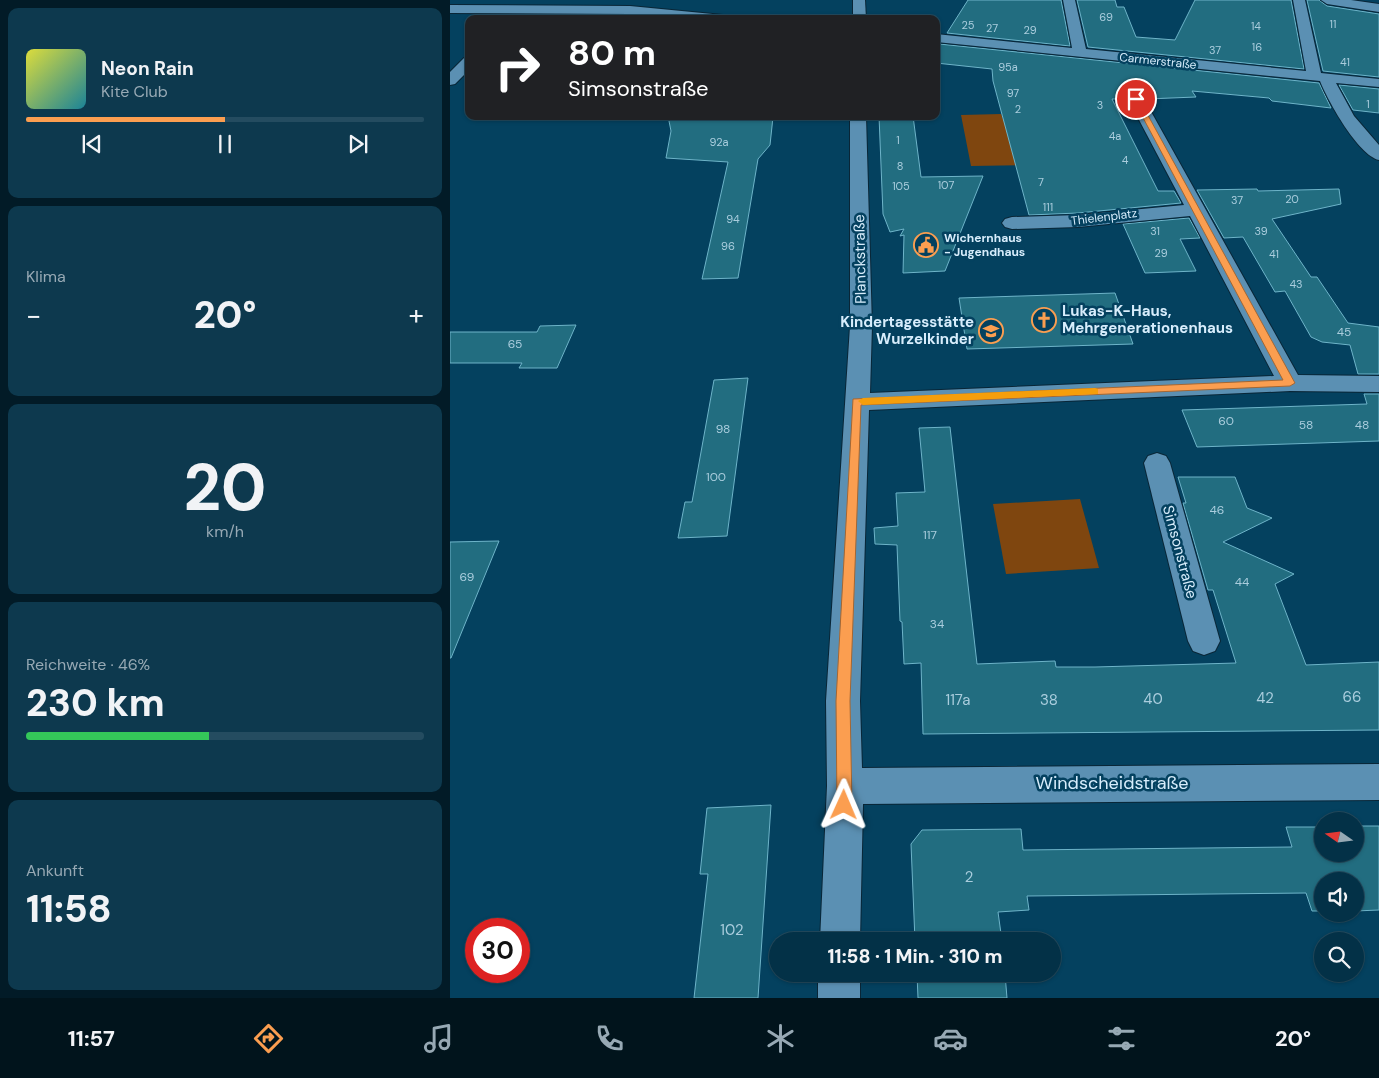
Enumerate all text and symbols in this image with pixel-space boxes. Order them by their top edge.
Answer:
house number: 69 [1099,10,1113,24]
house number: 11 [1330,17,1336,31]
house number: 25 [961,18,975,32]
house number: 14 [1251,19,1261,33]
house number: 27 [986,21,998,35]
house number: 29 [1023,23,1037,37]
text: 80 m [568,30,656,76]
icon: right [485,35,550,100]
house number: 16 [1252,40,1262,54]
house number: 37 [1209,43,1221,57]
street label: Carmerstraße [1119,49,1198,73]
house number: 41 [1340,55,1350,69]
text: Neon Rain [101,56,194,81]
house number: 95a [998,60,1018,74]
text: Simsonstraße [568,74,708,103]
pin [1115,78,1157,120]
text: Kite Club [101,81,168,102]
icon: arrive [1122,85,1150,113]
house number: 97 [1007,86,1019,100]
house number: 1 [1366,97,1370,111]
house number: 3 [1097,98,1103,112]
house number: 2 [1015,102,1021,116]
house number: 4a [1109,129,1121,143]
icon: previous [78,130,106,158]
icon: pause [211,130,239,158]
icon: next [344,130,372,158]
house number: 1 [896,133,900,147]
house number: 92a [709,135,729,149]
house number: 4 [1122,153,1129,167]
house number: 8 [897,159,903,173]
house number: 7 [1038,175,1044,189]
house number: 107 [938,178,954,192]
house number: 105 [892,179,910,193]
house number: 20 [1285,192,1299,206]
house number: 37 [1231,193,1243,207]
house number: 111 [1043,200,1053,214]
street label: Thielenplatz [1070,205,1138,229]
house number: 94 [726,212,740,226]
street label: Planckstraße [849,214,871,304]
house number: 31 [1150,224,1160,238]
house number: 39 [1254,224,1268,238]
place label: Wichernhaus - Jugendhaus [944,230,1025,260]
public building icon: Wichernhaus - Jugendhaus [913,232,939,258]
house number: 96 [721,239,735,253]
house number: 29 [1154,246,1168,260]
house number: 41 [1269,247,1279,261]
text: Klima [26,266,66,287]
house number: 43 [1289,277,1303,291]
text: 20° [194,290,256,340]
text: − [26,297,41,334]
text: + [409,297,424,334]
place label: Lukas-K-Haus, Mehrgenerationenhaus [1062,301,1233,338]
church icon: Lukas-K-Haus, Mehrgenerationenhaus [1031,307,1057,333]
place label: Kindertagesstätte Wurzelkinder [840,312,974,349]
school or university icon: Kindertagesstätte Wurzelkinder [978,318,1004,344]
house number: 45 [1337,324,1351,340]
house number: 65 [508,336,522,352]
house number: 60 [1218,413,1234,429]
house number: 58 [1299,417,1313,433]
house number: 48 [1355,417,1369,433]
house number: 98 [716,421,730,437]
text: 20 [184,446,267,530]
house number: 100 [706,469,726,485]
house number: 46 [1210,502,1224,518]
street label: Simsonstraße [1158,503,1202,601]
text: km/h [206,521,244,542]
house number: 117 [923,527,937,543]
house number: 69 [460,569,474,585]
house number: 44 [1235,574,1249,590]
house number: 34 [930,616,944,632]
text: Reichweite · 46% [26,654,150,675]
text: 230 km [26,678,165,728]
house number: 66 [1343,687,1361,707]
house number: 42 [1256,688,1274,708]
house number: 40 [1143,689,1163,709]
house number: 117a [945,690,971,710]
house number: 38 [1040,690,1058,710]
street label: Windscheidstraße [1036,771,1188,795]
position arrow [817,778,869,830]
north arrow [1314,812,1364,862]
map controls [1314,812,1364,982]
text: Ankunft [26,860,84,881]
house number: 2 [965,867,973,887]
button: sound [1314,872,1364,922]
text: 11:58 [26,884,112,934]
speed limit sign: 30 [465,918,530,983]
house number: 102 [720,920,744,940]
button: search [1314,932,1364,982]
text: 11:58 · 1 Min. · 310 m [828,944,1002,969]
icon: directions [251,1021,286,1056]
icon: music [421,1021,456,1056]
icon: phone [592,1021,627,1056]
icon: climate [763,1021,798,1056]
icon: car [933,1021,968,1056]
icon: filters [1104,1021,1139,1056]
text: 11:57 [68,1024,115,1053]
text: 20° [1275,1024,1311,1053]

